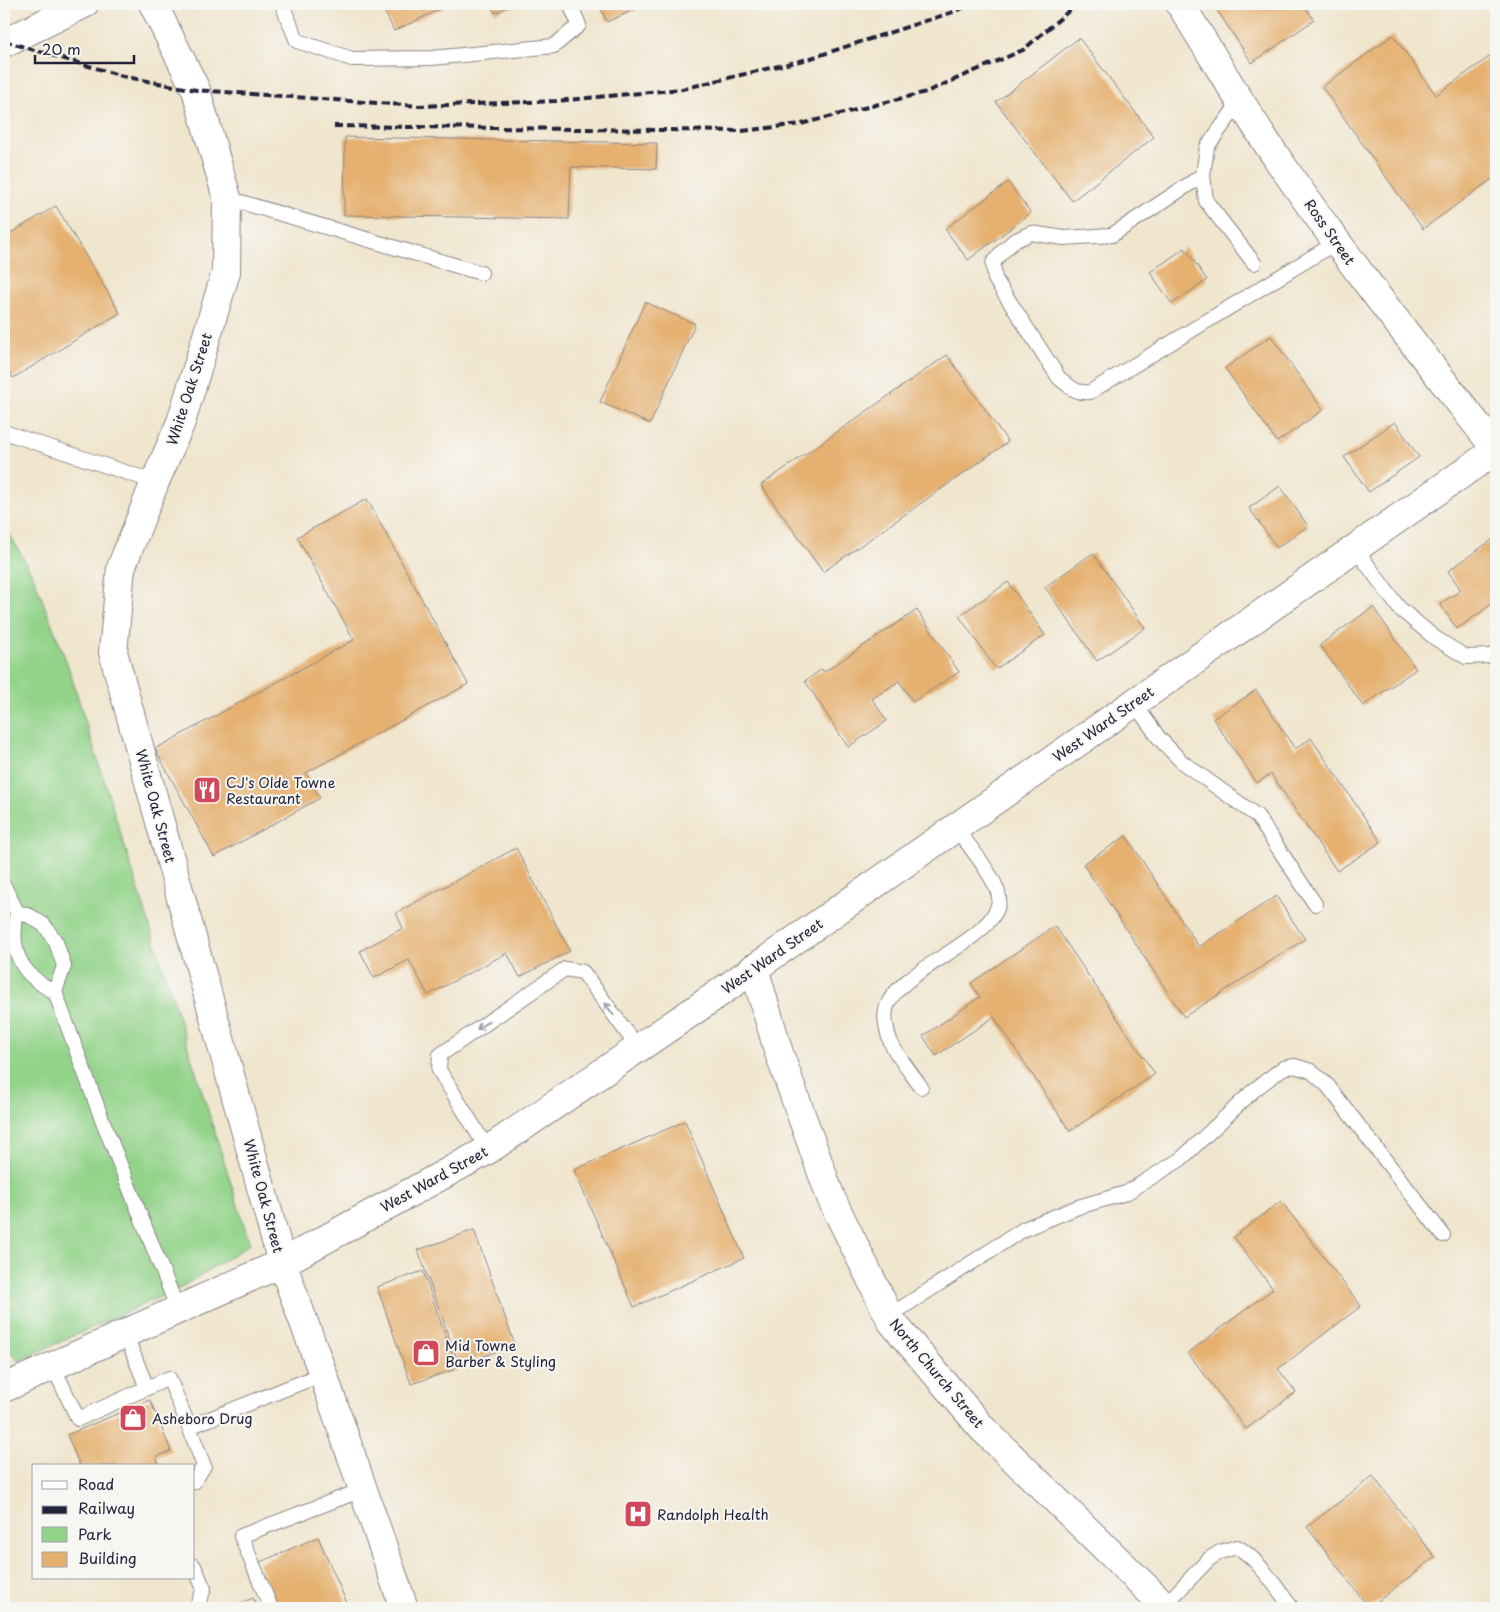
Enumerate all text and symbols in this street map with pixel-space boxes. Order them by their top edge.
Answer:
scale bar [35,32,134,64]
text: 20 m [42,37,81,60]
street label: Ross Street [1300,195,1360,269]
street label: White Oak Street [161,330,217,448]
street label: West Ward Street [1048,681,1158,767]
street label: White Oak Street [131,747,181,865]
place label: CJ's Olde Towne Restaurant [226,772,336,809]
restaurant icon: CJ's Olde Towne Restaurant [192,775,222,805]
street label: West Ward Street [717,913,827,999]
one-way arrow [604,1002,614,1016]
one-way arrow [477,1020,491,1030]
street label: White Oak Street [239,1137,289,1255]
street label: West Ward Street [377,1141,492,1217]
street label: North Church Street [885,1314,989,1432]
place label: Mid Towne Barber & Styling [445,1335,556,1372]
shop icon: Mid Towne Barber & Styling [411,1338,441,1368]
shop icon: Asheboro Drug [118,1403,148,1433]
place label: Asheboro Drug [152,1408,253,1429]
legend [32,1464,195,1580]
text: Road [78,1472,114,1495]
text: Railway [78,1496,135,1519]
hospital icon: Randolph Health [623,1499,653,1529]
place label: Randolph Health [657,1504,769,1525]
text: Park [78,1522,112,1545]
text: Building [78,1546,137,1569]

